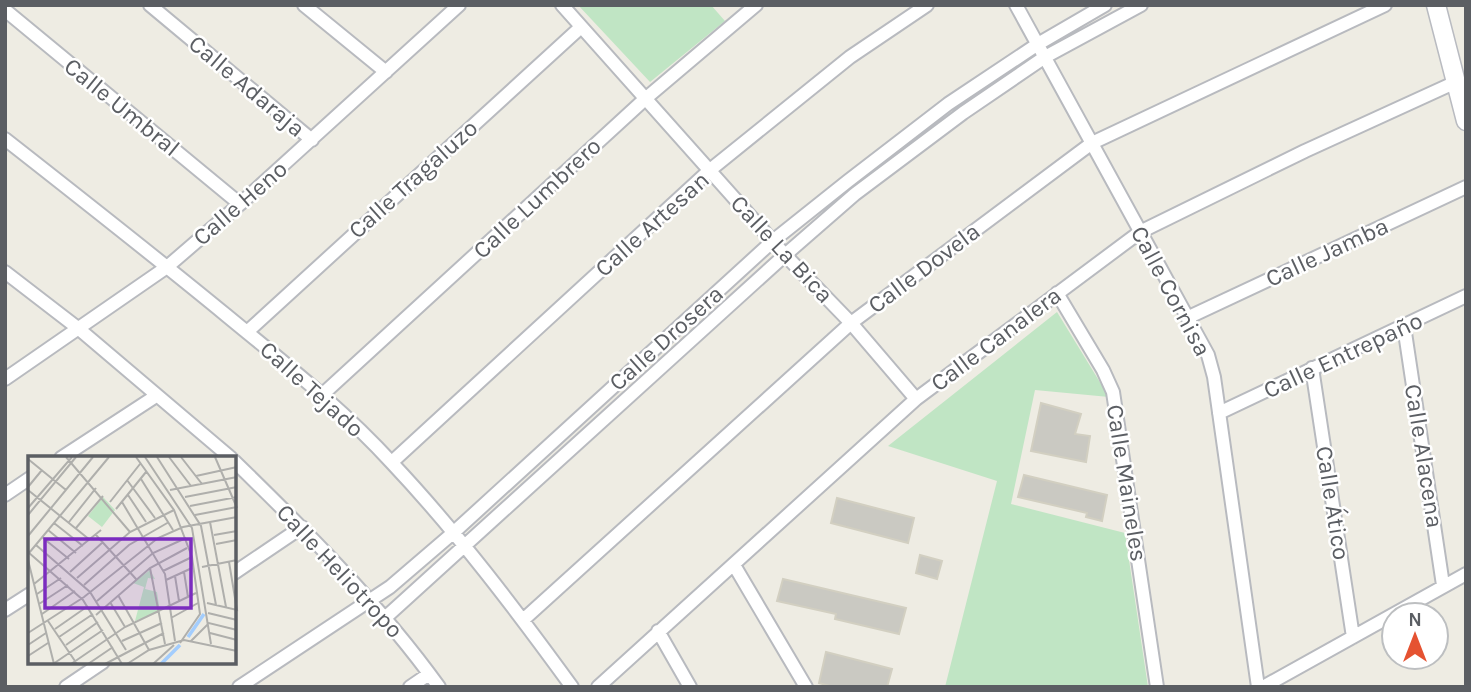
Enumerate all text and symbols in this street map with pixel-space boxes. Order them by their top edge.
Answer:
street label: Calle Adaraja [183,29,311,143]
street label: Calle Umbral [59,52,185,162]
street label: Calle Tragaluzo [343,114,483,244]
street label: Calle Lumbrero [467,132,607,264]
street label: Calle Heno [187,155,293,251]
street label: Calle Artesan [589,166,715,282]
street label: Calle La Bica [725,189,839,309]
street label: Calle Jamba [1261,211,1393,293]
street label: Calle Dovela [863,217,985,319]
street label: Calle Cornisa [1125,221,1217,361]
street label: Calle Drosera [603,279,729,397]
street label: Calle Canalera [925,281,1067,397]
street label: Calle Entrepaño [1259,306,1427,404]
street label: Calle Tejado [254,335,370,443]
street label: Calle Alacena [1399,382,1449,530]
street label: Calle Maineles [1101,403,1153,563]
street label: Calle Ático [1310,444,1357,562]
inset map [28,456,236,664]
street label: Calle Heliotropo [271,498,409,644]
north arrow [1380,601,1450,671]
text: N [1408,609,1422,631]

